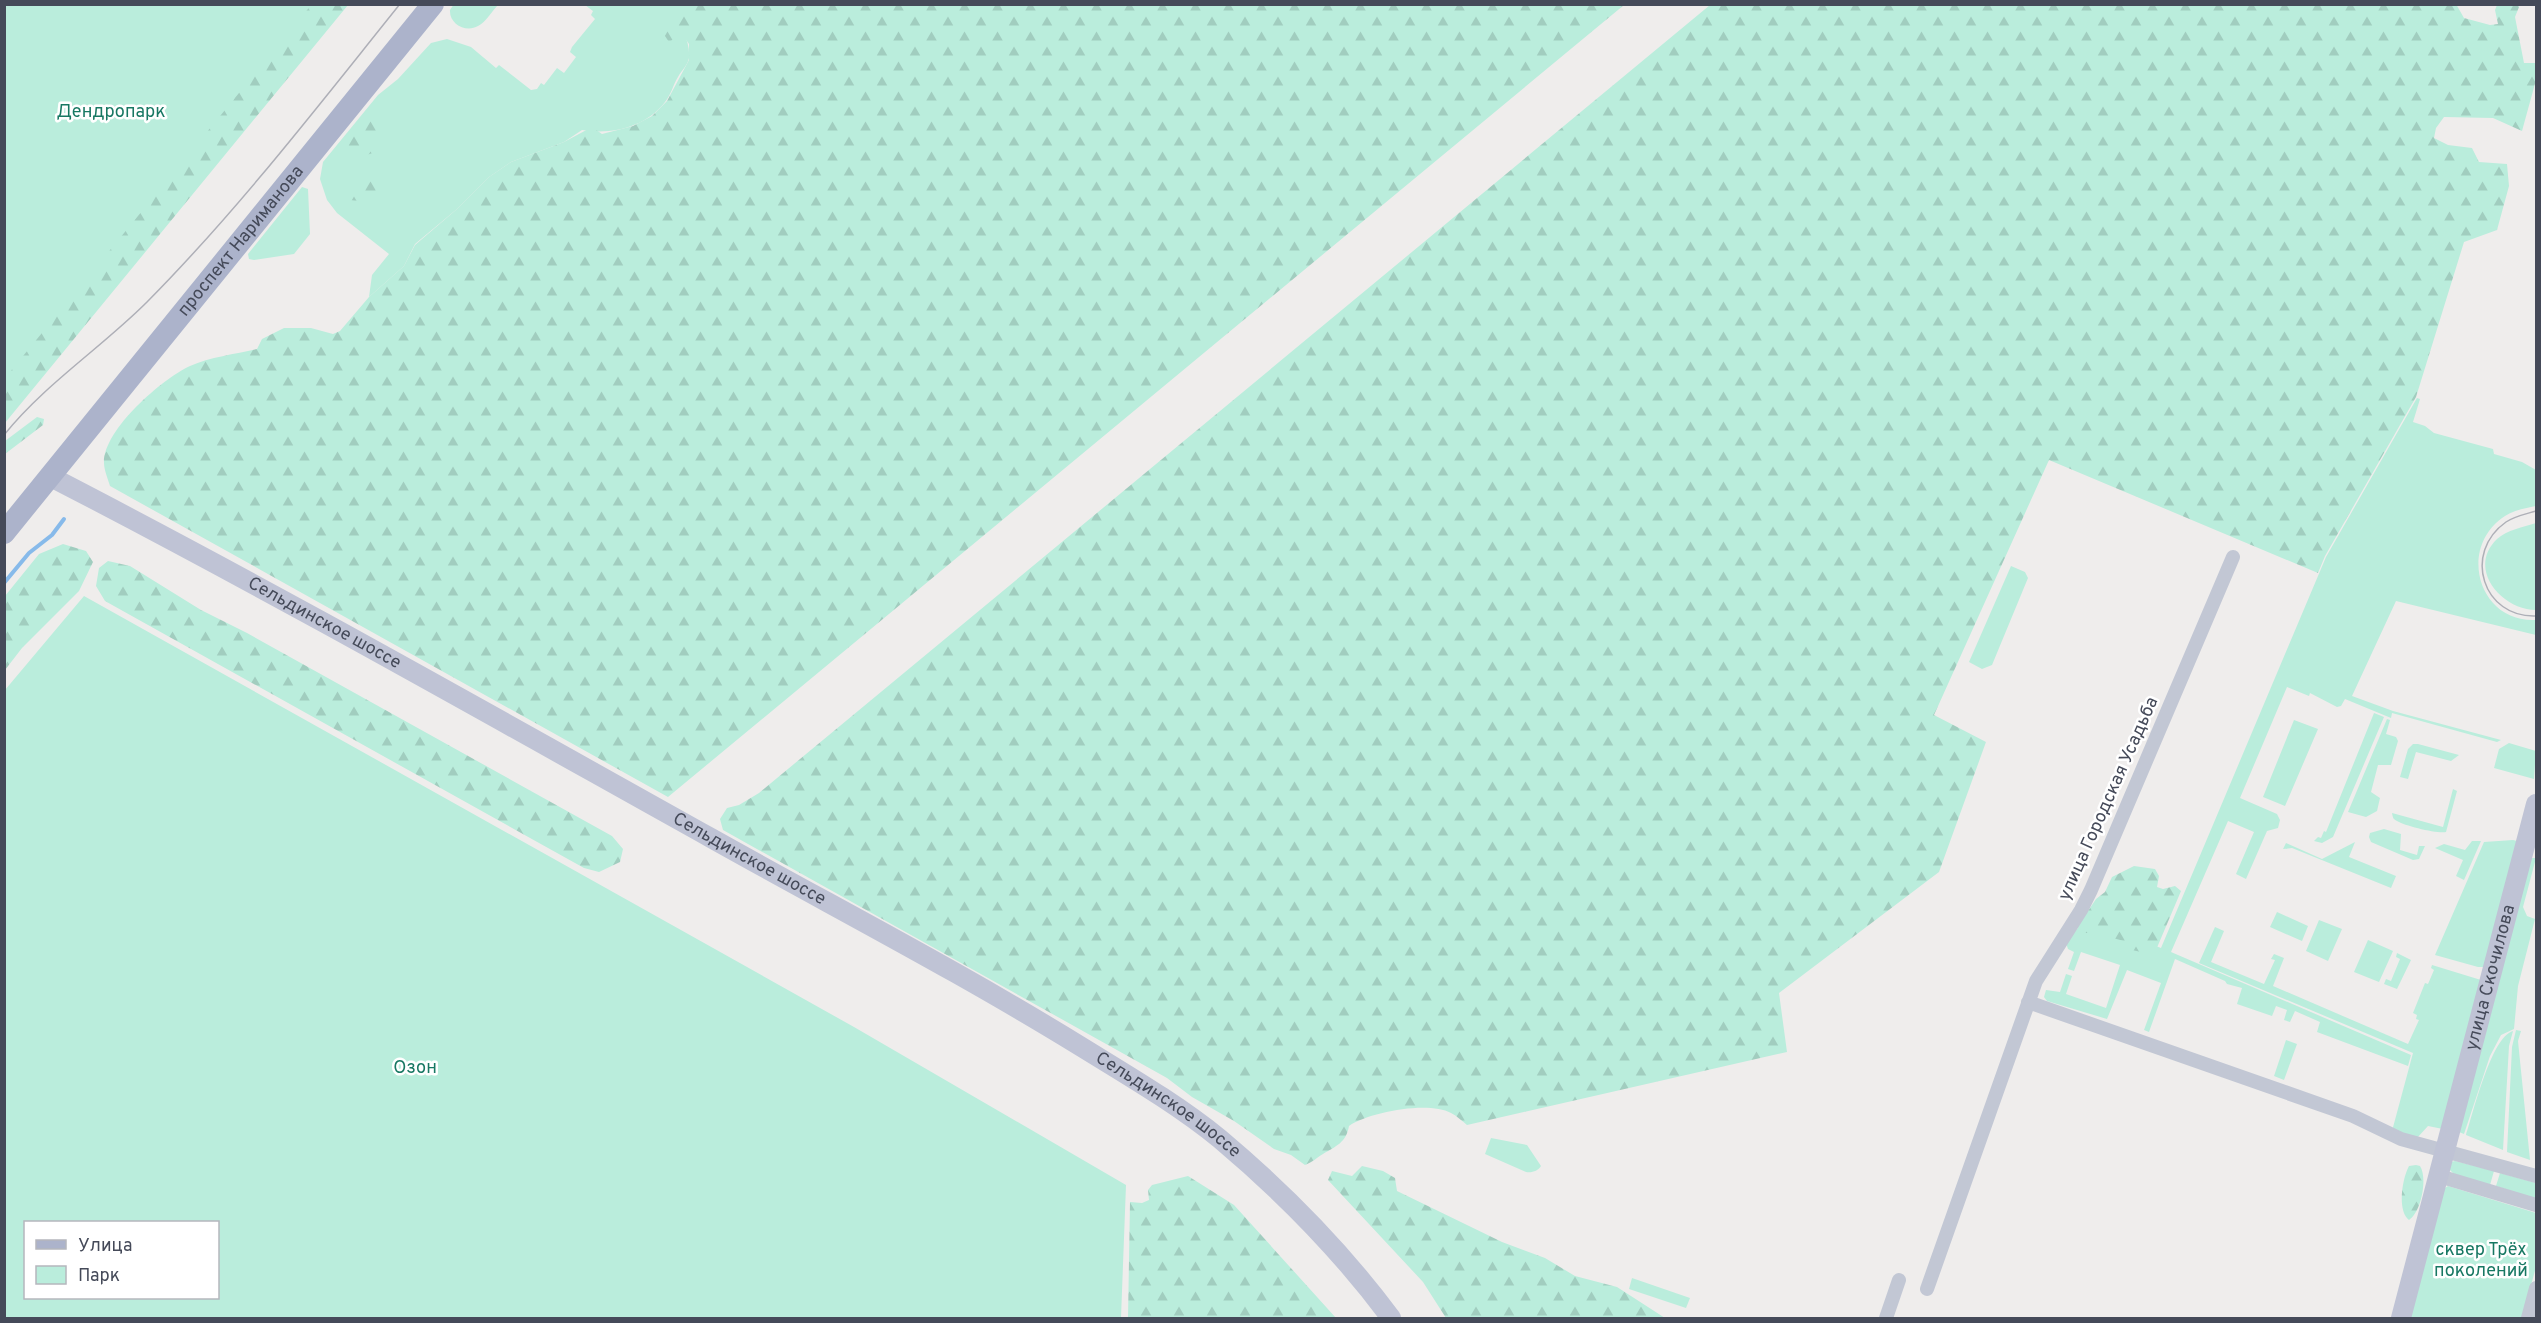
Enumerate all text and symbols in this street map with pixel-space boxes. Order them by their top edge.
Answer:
park label: Дендропарк [56,101,166,124]
street label: проспект Нариманова [173,161,309,321]
street label: Сельдинское шоссе [244,572,405,674]
street label: улица Городская Усадьба [2054,694,2164,904]
street label: Сельдинское шоссе [669,807,830,911]
street label: улица Скочилова [2460,902,2521,1053]
street label: Сельдинское шоссе [1091,1047,1246,1163]
park label: Озон [393,1057,437,1080]
legend [24,1221,219,1299]
text: Улица [78,1235,132,1258]
park label: сквер Трёх поколений [2434,1239,2528,1283]
text: Парк [78,1265,120,1288]

